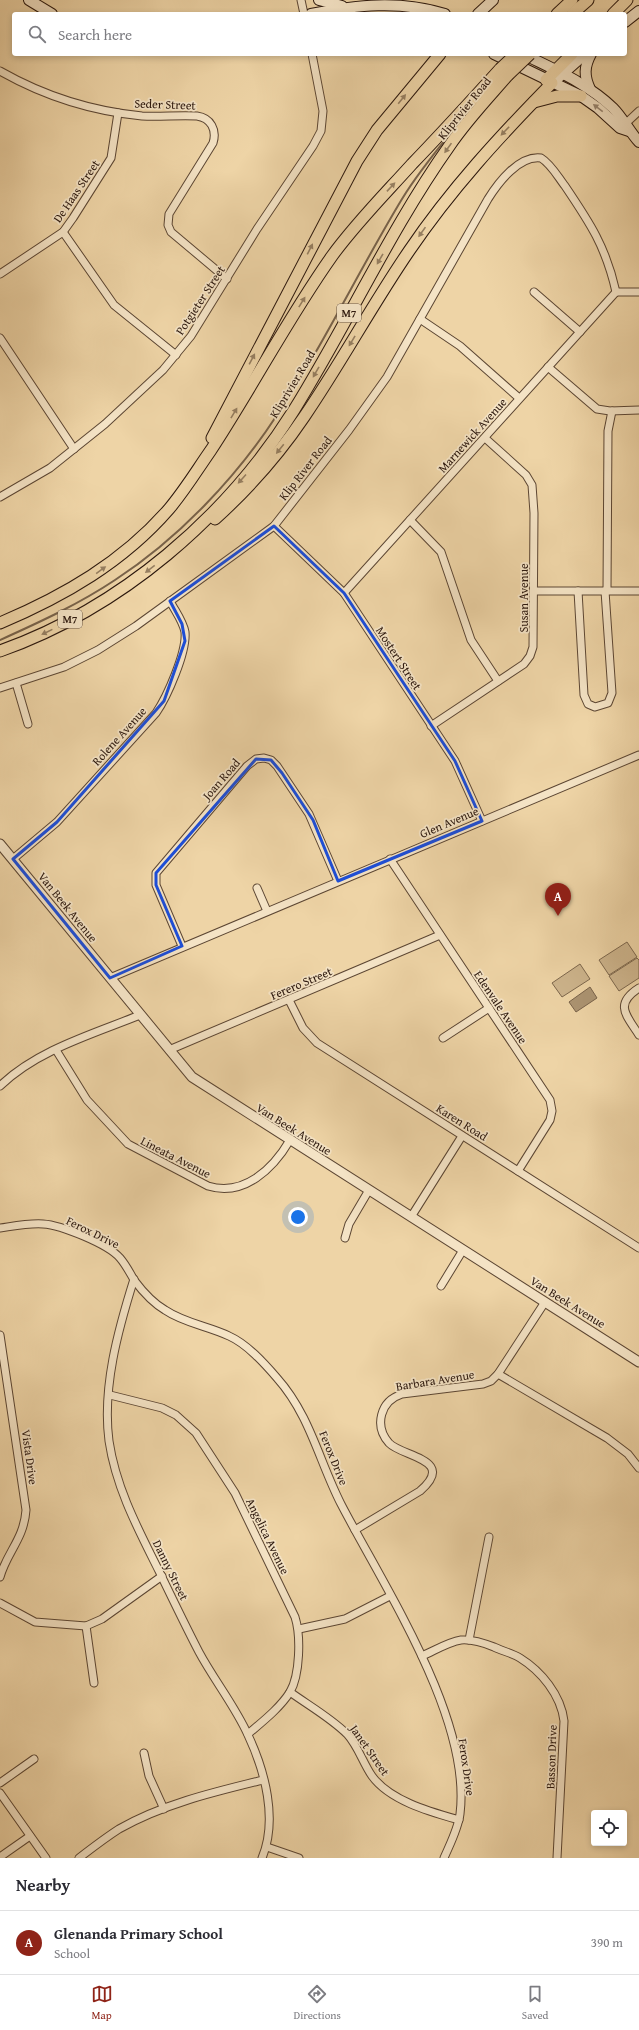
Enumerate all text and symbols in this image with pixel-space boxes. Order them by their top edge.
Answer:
search box [12,12,627,56]
icon: search [26,23,48,45]
text: Search here [58,24,132,45]
street label: Kliprivier Road [433,73,495,143]
street label: Seder Street [134,94,197,114]
one-way arrow [397,94,406,105]
one-way arrow [593,104,604,112]
one-way arrow [500,126,509,136]
one-way arrow [444,143,452,153]
street label: De Haas Street [49,156,104,226]
one-way arrow [387,182,396,192]
one-way arrow [418,226,426,237]
one-way arrow [307,243,313,255]
one-way arrow [377,253,384,265]
street label: Potgieter Street [171,261,229,338]
one-way arrow [298,296,305,308]
road number: M7 [337,304,361,322]
one-way arrow [348,336,356,346]
street label: Kliprivier Road [265,346,319,421]
one-way arrow [249,353,255,365]
one-way arrow [312,366,319,378]
street label: Marnewick Avenue [434,394,510,476]
one-way arrow [231,407,238,419]
street label: Klip River Road [275,432,336,504]
one-way arrow [275,443,284,454]
one-way arrow [238,474,247,484]
street label: Susan Avenue [515,563,532,633]
one-way arrow [145,564,156,573]
one-way arrow [95,566,106,574]
road number: M7 [58,610,82,628]
street label: Mostert Street [372,623,426,694]
one-way arrow [41,629,53,635]
street label: Rolene Avenue [88,703,150,769]
street label: Joan Road [197,754,244,805]
street label: Glen Avenue [417,802,481,842]
street label: Van Beek Avenue [34,868,102,946]
pin: A [545,883,571,916]
street label: Ferero Street [268,962,335,1004]
street label: Edenvale Avenue [470,967,532,1047]
street label: Van Beek Avenue [253,1099,335,1159]
street label: Karen Road [433,1100,491,1145]
street label: Lineata Avenue [138,1132,214,1182]
your location [288,1207,308,1227]
street label: Ferox Drive [64,1212,123,1252]
street label: Van Beek Avenue [527,1272,609,1332]
street label: Barbara Avenue [394,1365,476,1395]
street label: Vista Drive [18,1428,42,1486]
street label: Ferox Drive [315,1428,353,1488]
street label: Angelica Avenue [242,1495,294,1577]
street label: Danny Street [149,1537,193,1604]
street label: Janet Street [345,1719,394,1780]
street label: Basson Drive [541,1724,561,1789]
street label: Ferox Drive [455,1737,479,1797]
map controls [591,1810,627,1846]
button: locate [591,1810,627,1846]
text: Nearby [16,1872,70,1897]
text: Glenanda Primary School [54,1923,223,1944]
text: A [25,1933,33,1952]
text: 390 m [591,1933,623,1952]
text: School [54,1944,90,1963]
tab: Map [91,1983,113,2023]
tab: Directions [294,1983,341,2023]
tab: Saved [522,1983,548,2023]

